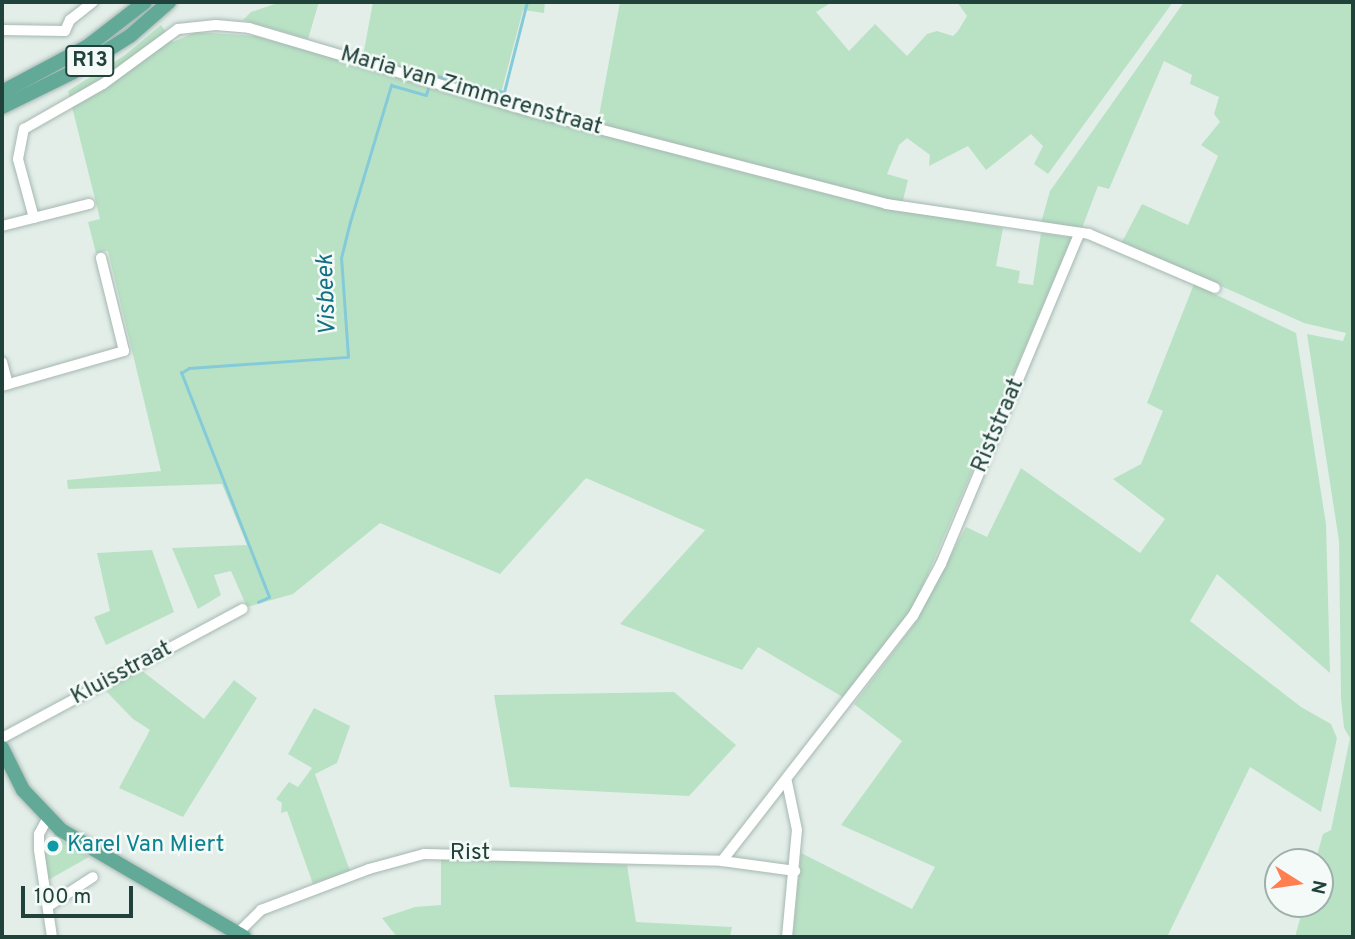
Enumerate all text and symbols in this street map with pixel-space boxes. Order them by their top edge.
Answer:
street label: Maria van Zimmerenstraat [337,41,605,143]
road number: R13 [64,43,116,78]
water label: Visbeek [312,254,344,336]
street label: Riststraat [967,375,1031,477]
street label: Kluisstraat [67,636,177,712]
place label: Karel Van Miert [67,832,225,860]
marker: Karel Van Miert [45,838,61,854]
street label: Rist [450,840,490,868]
north arrow [1264,848,1334,918]
scale bar [24,872,136,916]
text: N [1304,878,1331,896]
text: 100 m [34,884,91,911]

